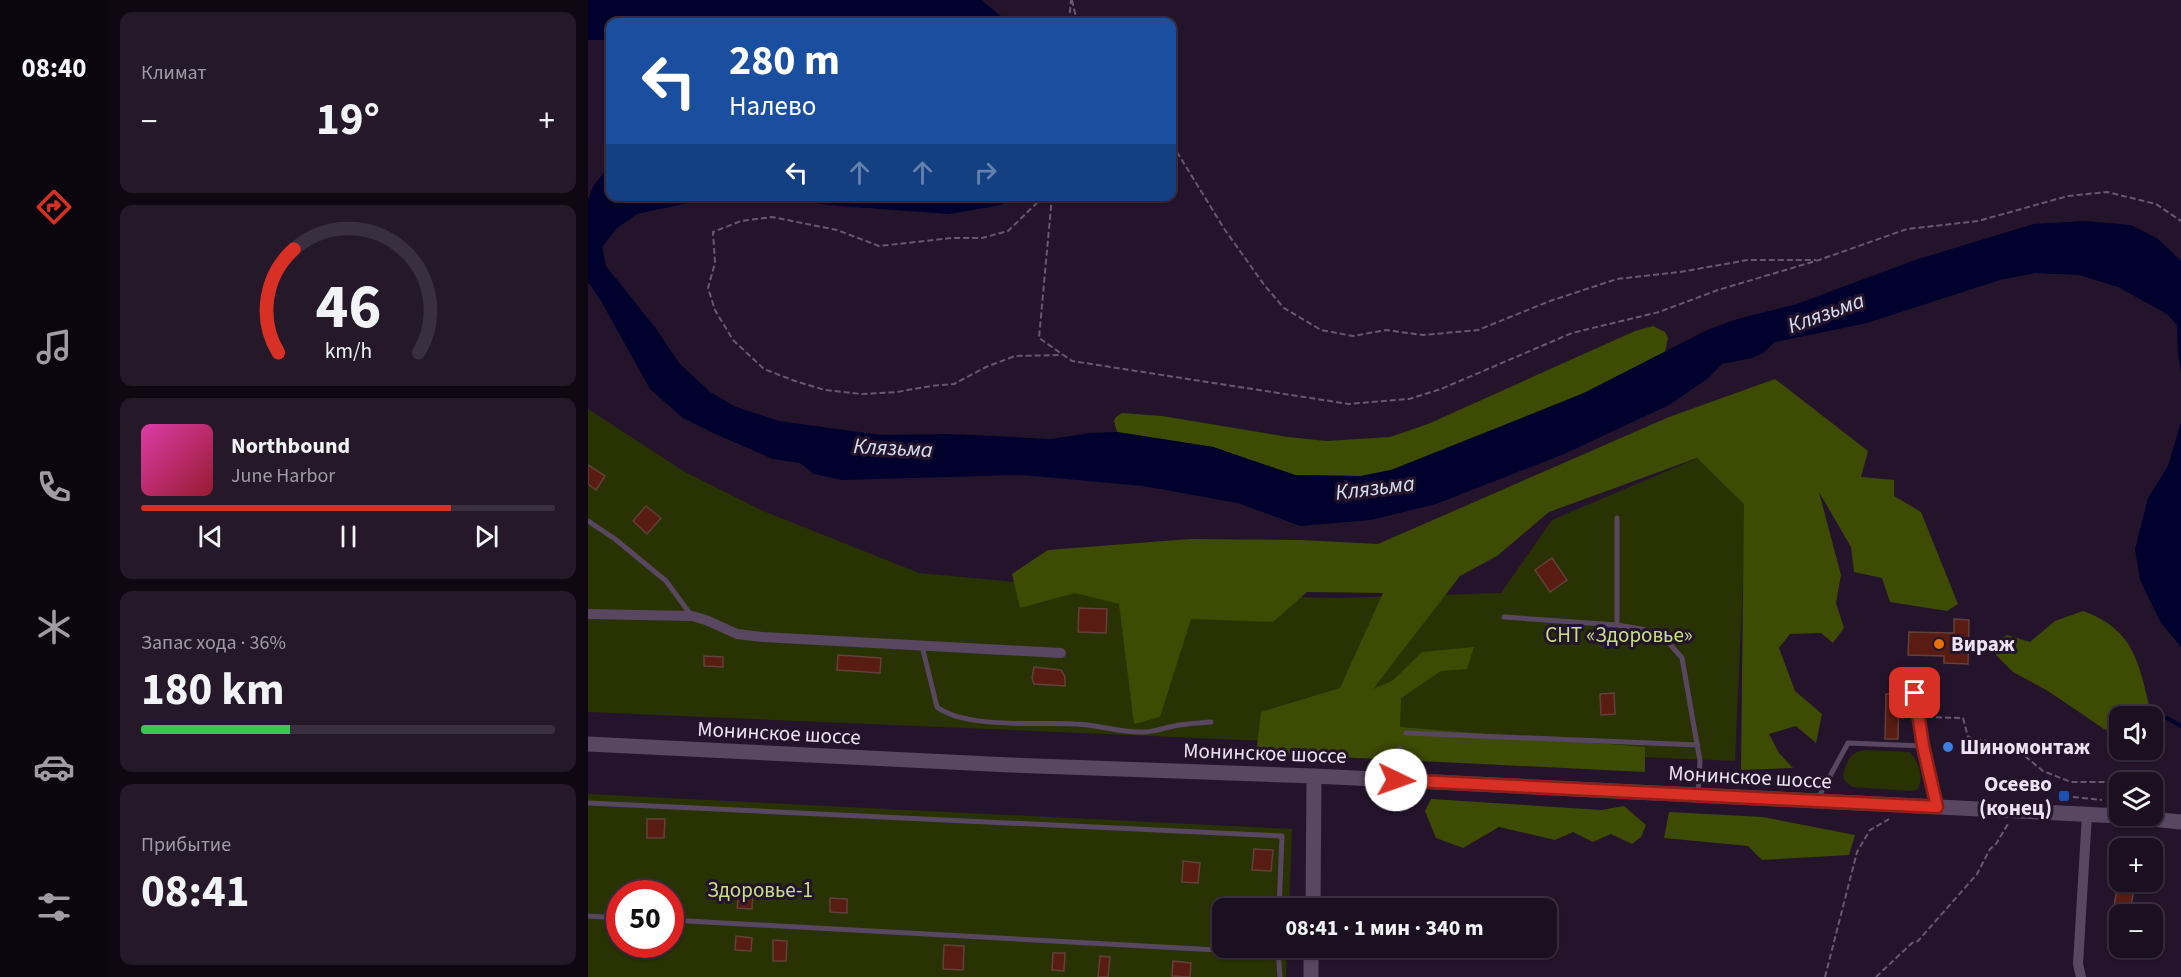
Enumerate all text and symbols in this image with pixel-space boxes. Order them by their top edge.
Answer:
text: 280 m [729,31,840,91]
icon: left [630,42,708,120]
text: 08:40 [21,49,87,88]
text: Климат [141,59,207,87]
text: Налево [729,87,816,126]
text: 19° [316,88,380,152]
text: − [141,98,157,145]
text: + [539,98,555,145]
icon: left [780,156,813,189]
icon: ahead [843,156,876,189]
icon: ahead [906,156,939,189]
icon: right [969,156,1002,189]
icon: directions [33,186,75,228]
text: 46 [315,263,381,352]
water label: Клязьма [1783,284,1869,342]
icon: music [33,326,75,368]
text: km/h [324,336,372,367]
text: Northbound [231,430,350,462]
water label: Клязьма [852,430,934,466]
text: June Harbor [231,462,335,490]
icon: phone [33,466,75,508]
water label: Клязьма [1334,467,1417,509]
icon: previous [194,520,227,553]
icon: pause [332,520,365,553]
icon: next [470,520,503,553]
icon: climate [33,606,75,648]
park label: СНТ «Здоровье» [1545,620,1693,650]
text: Запас хода · 36% [141,629,286,657]
place label: Вираж [1951,629,2015,659]
marker: Вираж [1932,637,1946,651]
text: 180 km [141,658,285,722]
pin [1889,667,1940,718]
icon: arrive [1898,676,1931,709]
map controls [2109,706,2163,958]
button: sound [2109,706,2163,760]
street label: Монинское шоссе [697,714,861,752]
place label: Шиномонтаж [1960,732,2090,762]
street label: Монинское шоссе [1183,735,1347,771]
marker: Шиномонтаж [1941,740,1955,754]
icon: car [33,746,75,788]
position arrow [1364,748,1428,812]
street label: Монинское шоссе [1668,758,1832,796]
place label: Осеево (конец) [1979,769,2052,823]
button: layers [2109,772,2163,826]
marker: Осеево (конец) [2057,789,2071,803]
text: Прибытие [141,831,231,859]
button: + [2109,838,2163,892]
text: 08:41 [141,860,250,924]
park label: Здоровье-1 [707,875,813,905]
speed limit sign: 50 [606,880,684,958]
icon: filters [33,886,75,928]
button: − [2109,904,2163,958]
text: 08:41 · 1 мин · 340 m [1285,912,1484,944]

